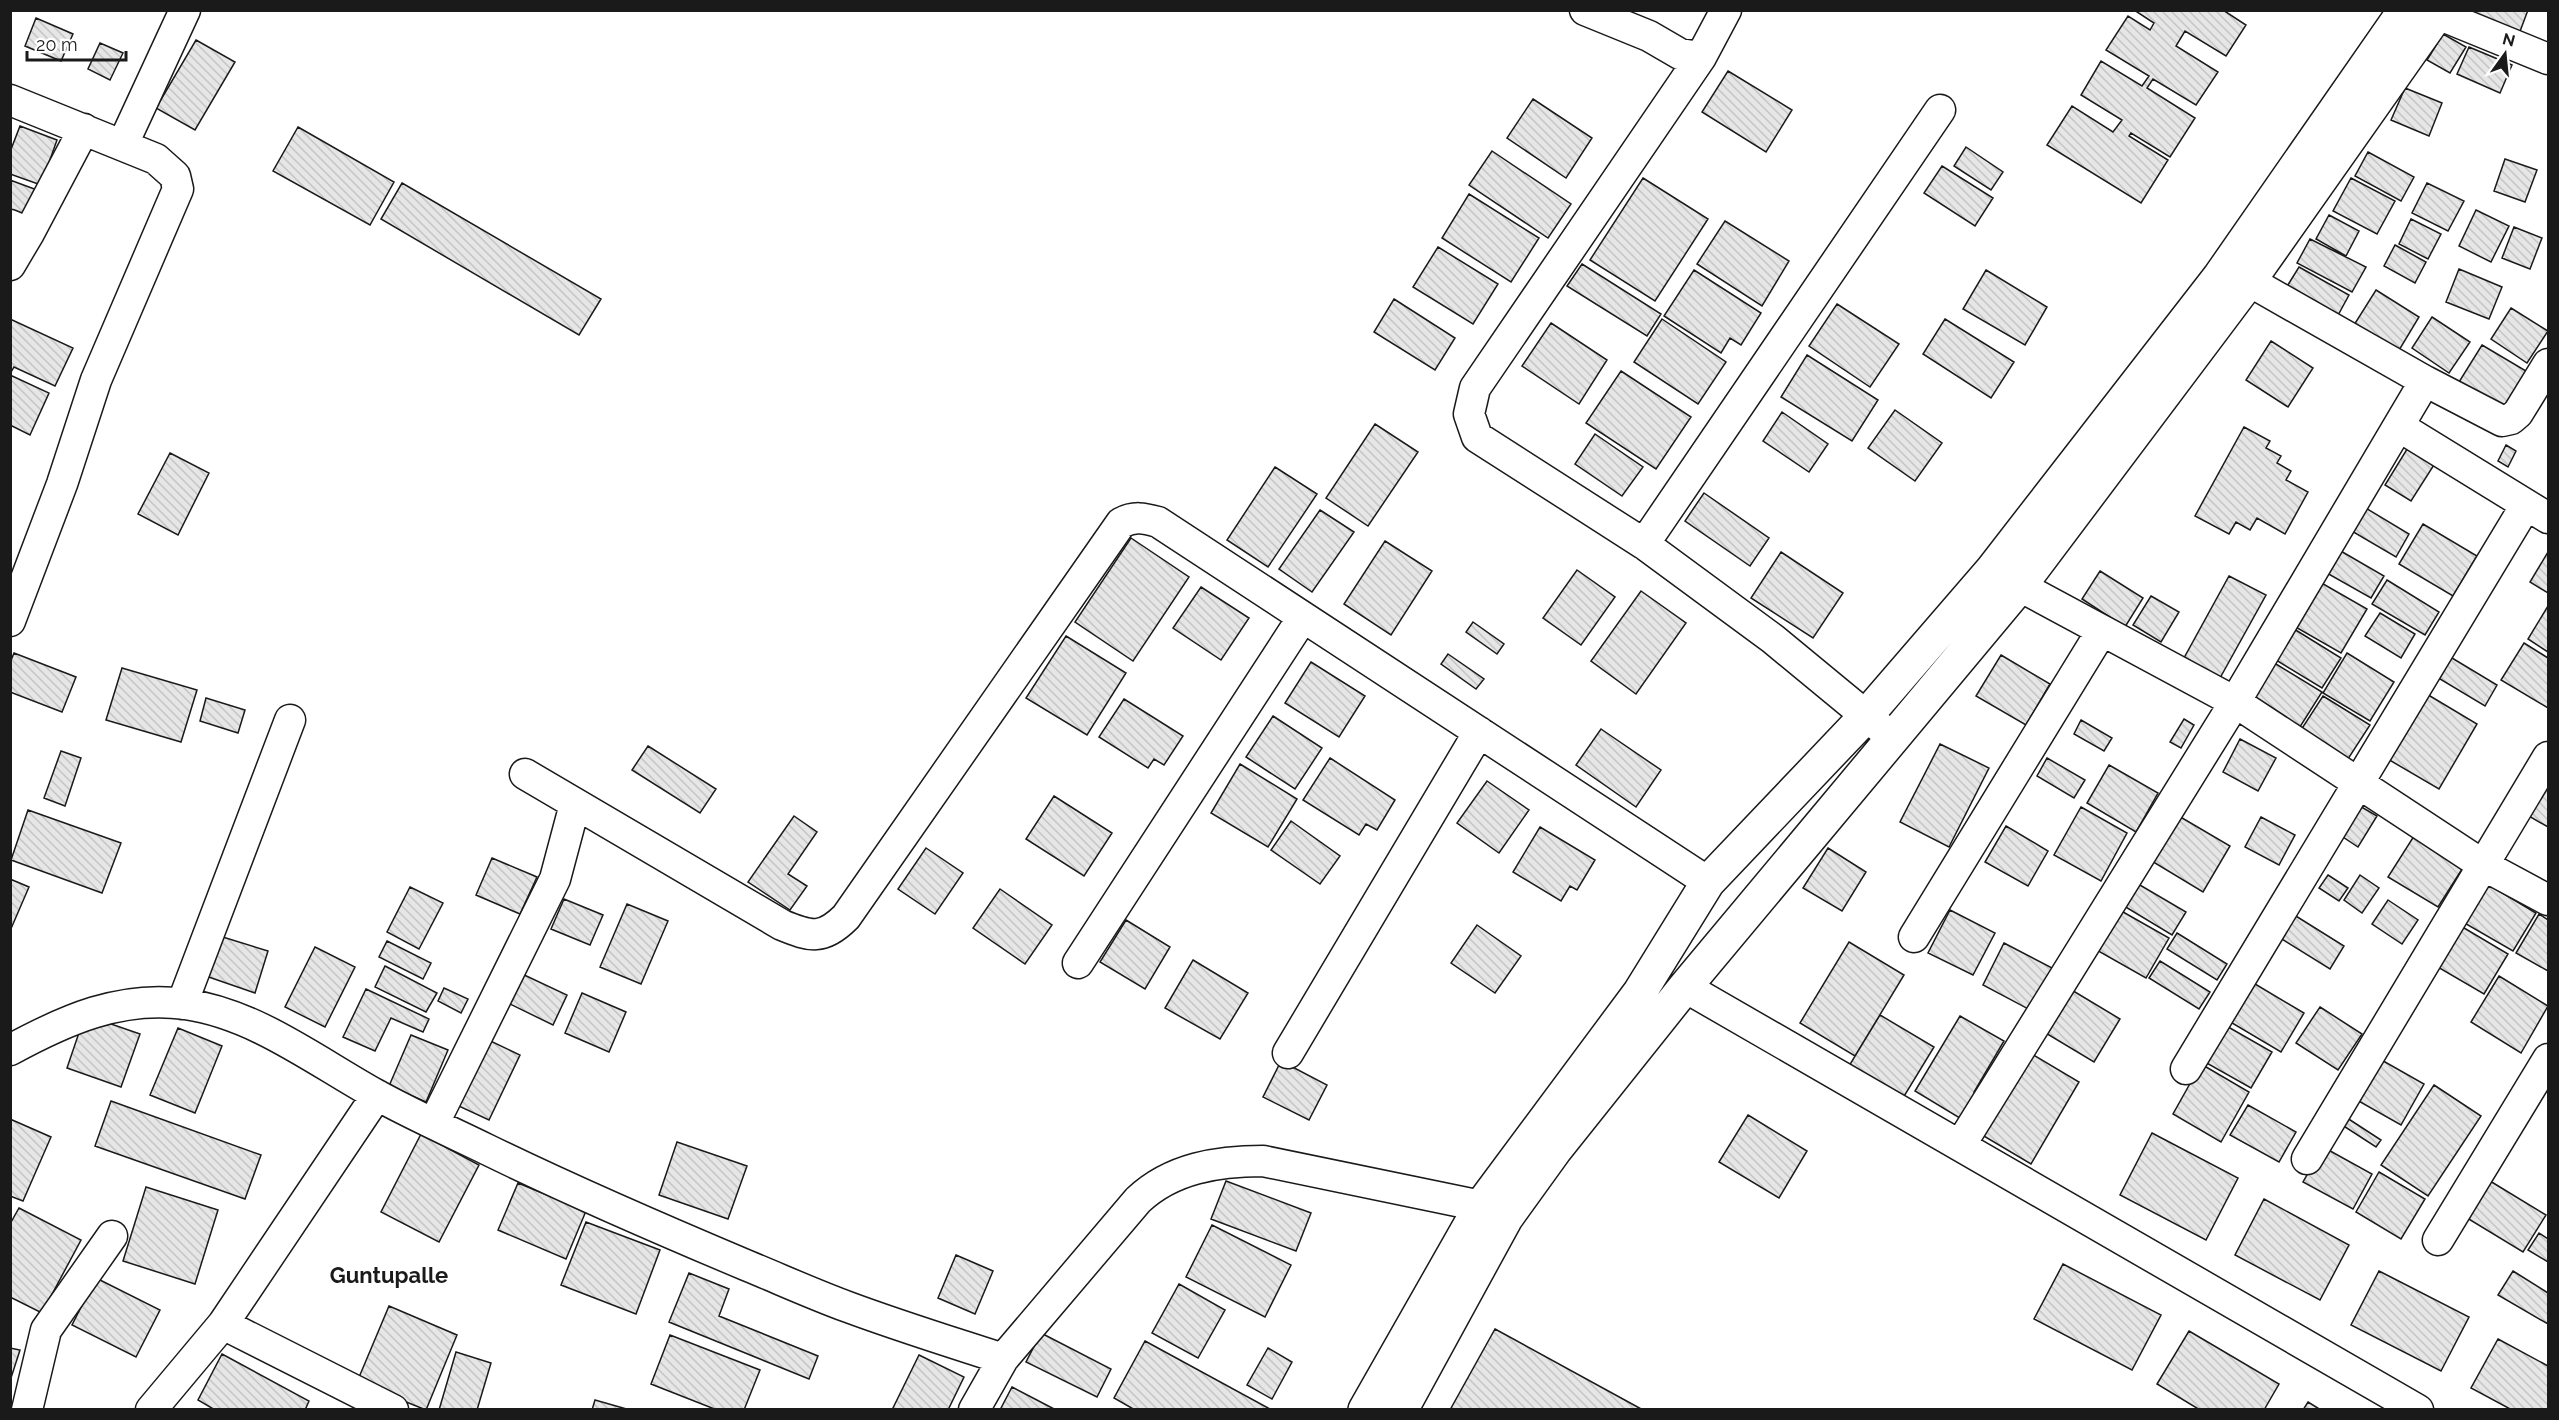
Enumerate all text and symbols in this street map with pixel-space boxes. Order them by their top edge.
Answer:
scale bar [27,24,126,62]
north arrow [2475,24,2535,84]
text: N [2500,29,2517,51]
text: 20 m [36,34,78,55]
district label: Guntupalle [330,1262,448,1288]

